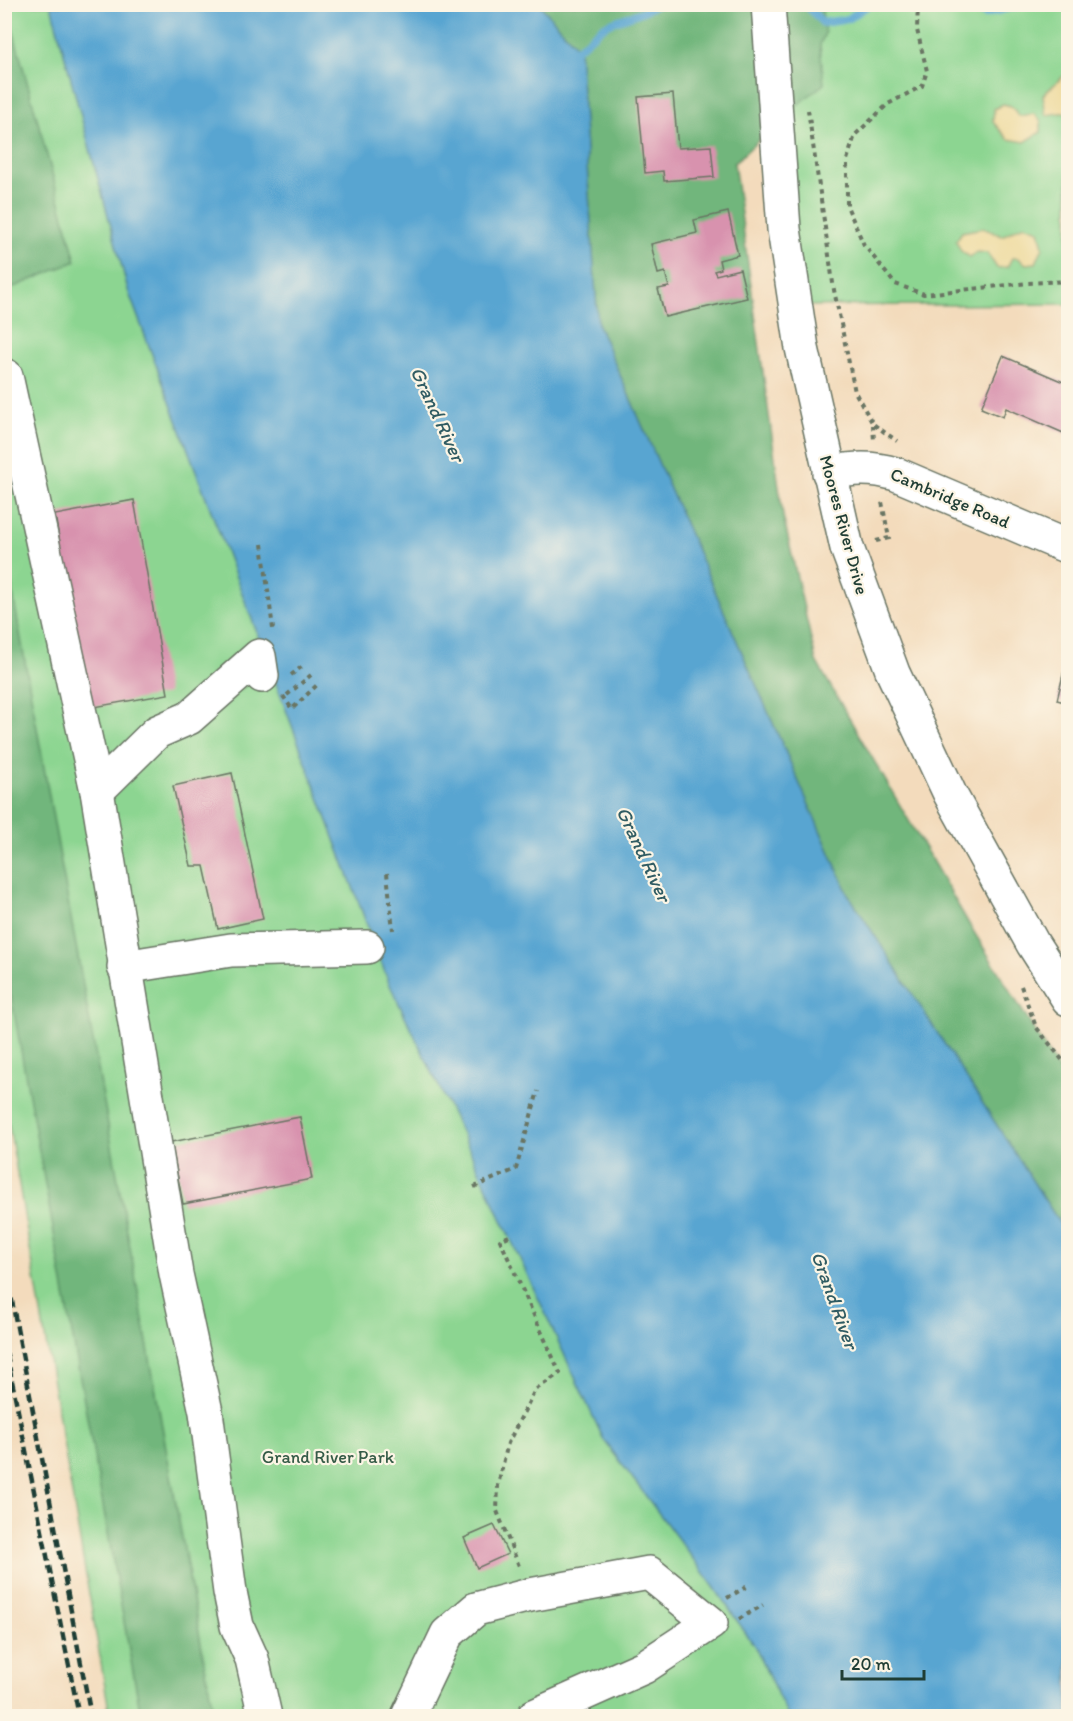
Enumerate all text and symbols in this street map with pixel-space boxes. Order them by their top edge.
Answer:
water label: Grand River [406,363,472,468]
street label: Moores River Drive [815,453,873,597]
street label: Cambridge Road [887,463,1013,533]
water label: Grand River [612,803,678,908]
water label: Grand River [806,1248,865,1354]
park label: Grand River Park [262,1446,395,1468]
scale bar [842,1643,924,1681]
text: 20 m [851,1653,891,1675]

